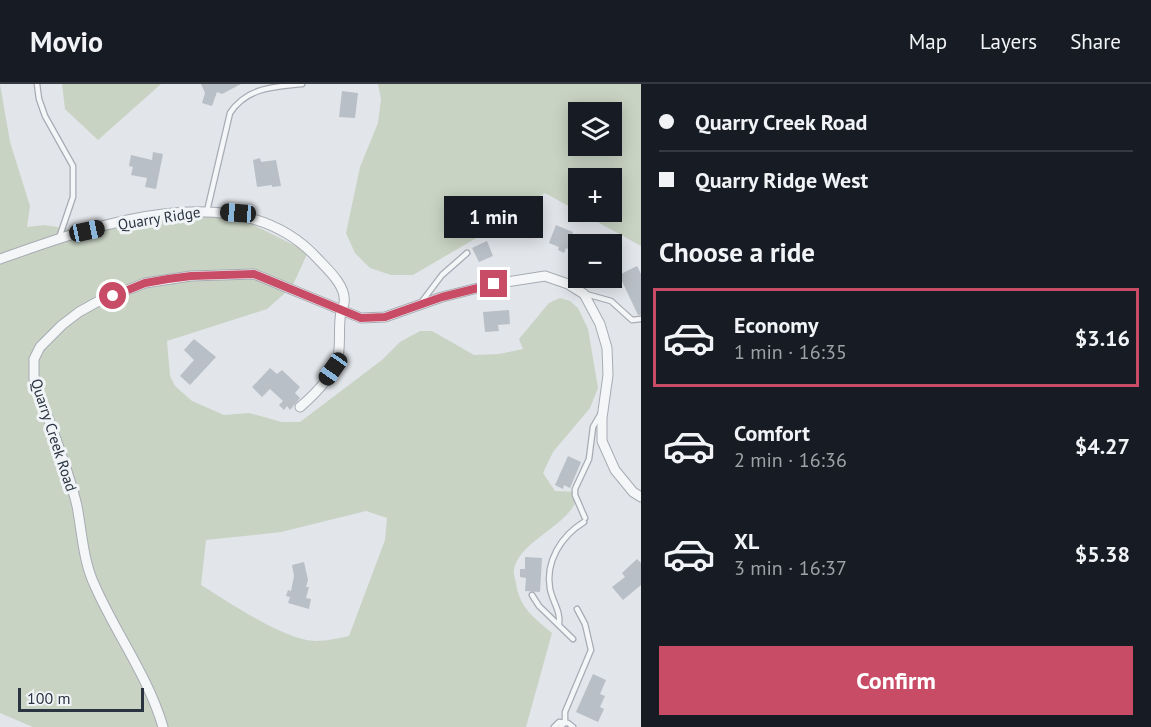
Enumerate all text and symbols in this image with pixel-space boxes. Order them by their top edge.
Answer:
text: Movio [30,23,103,60]
text: Map [909,28,947,55]
text: Layers [980,28,1037,55]
text: Share [1070,28,1121,55]
map controls [568,102,622,288]
button: layers [568,102,622,156]
text: Quarry Creek Road [695,108,867,136]
text: Quarry Ridge West [695,166,868,194]
button: + [568,168,622,222]
callout: 1 min [444,197,544,239]
street label: Quarry Ridge [116,202,202,234]
car [219,203,257,223]
text: 1 min [469,204,518,230]
car [68,218,106,244]
button: − [568,234,622,288]
text: Choose a ride [659,235,815,269]
route end [480,270,507,297]
route start [99,282,126,309]
icon: car [662,311,716,365]
text: Economy [734,311,818,339]
text: $3.16 [1075,324,1130,352]
text: 1 min · 16:35 [734,339,847,365]
car [315,349,351,389]
street label: Quarry Creek Road [27,376,81,494]
icon: car [662,419,716,473]
text: Comfort [734,419,810,447]
text: $4.27 [1075,432,1130,460]
text: 2 min · 16:36 [734,447,847,473]
icon: car [662,527,716,581]
text: XL [734,527,759,555]
text: $5.38 [1075,540,1130,568]
text: 3 min · 16:37 [734,555,847,581]
button: Confirm [659,646,1133,715]
scale bar [18,685,144,712]
text: 100 m [27,688,70,708]

